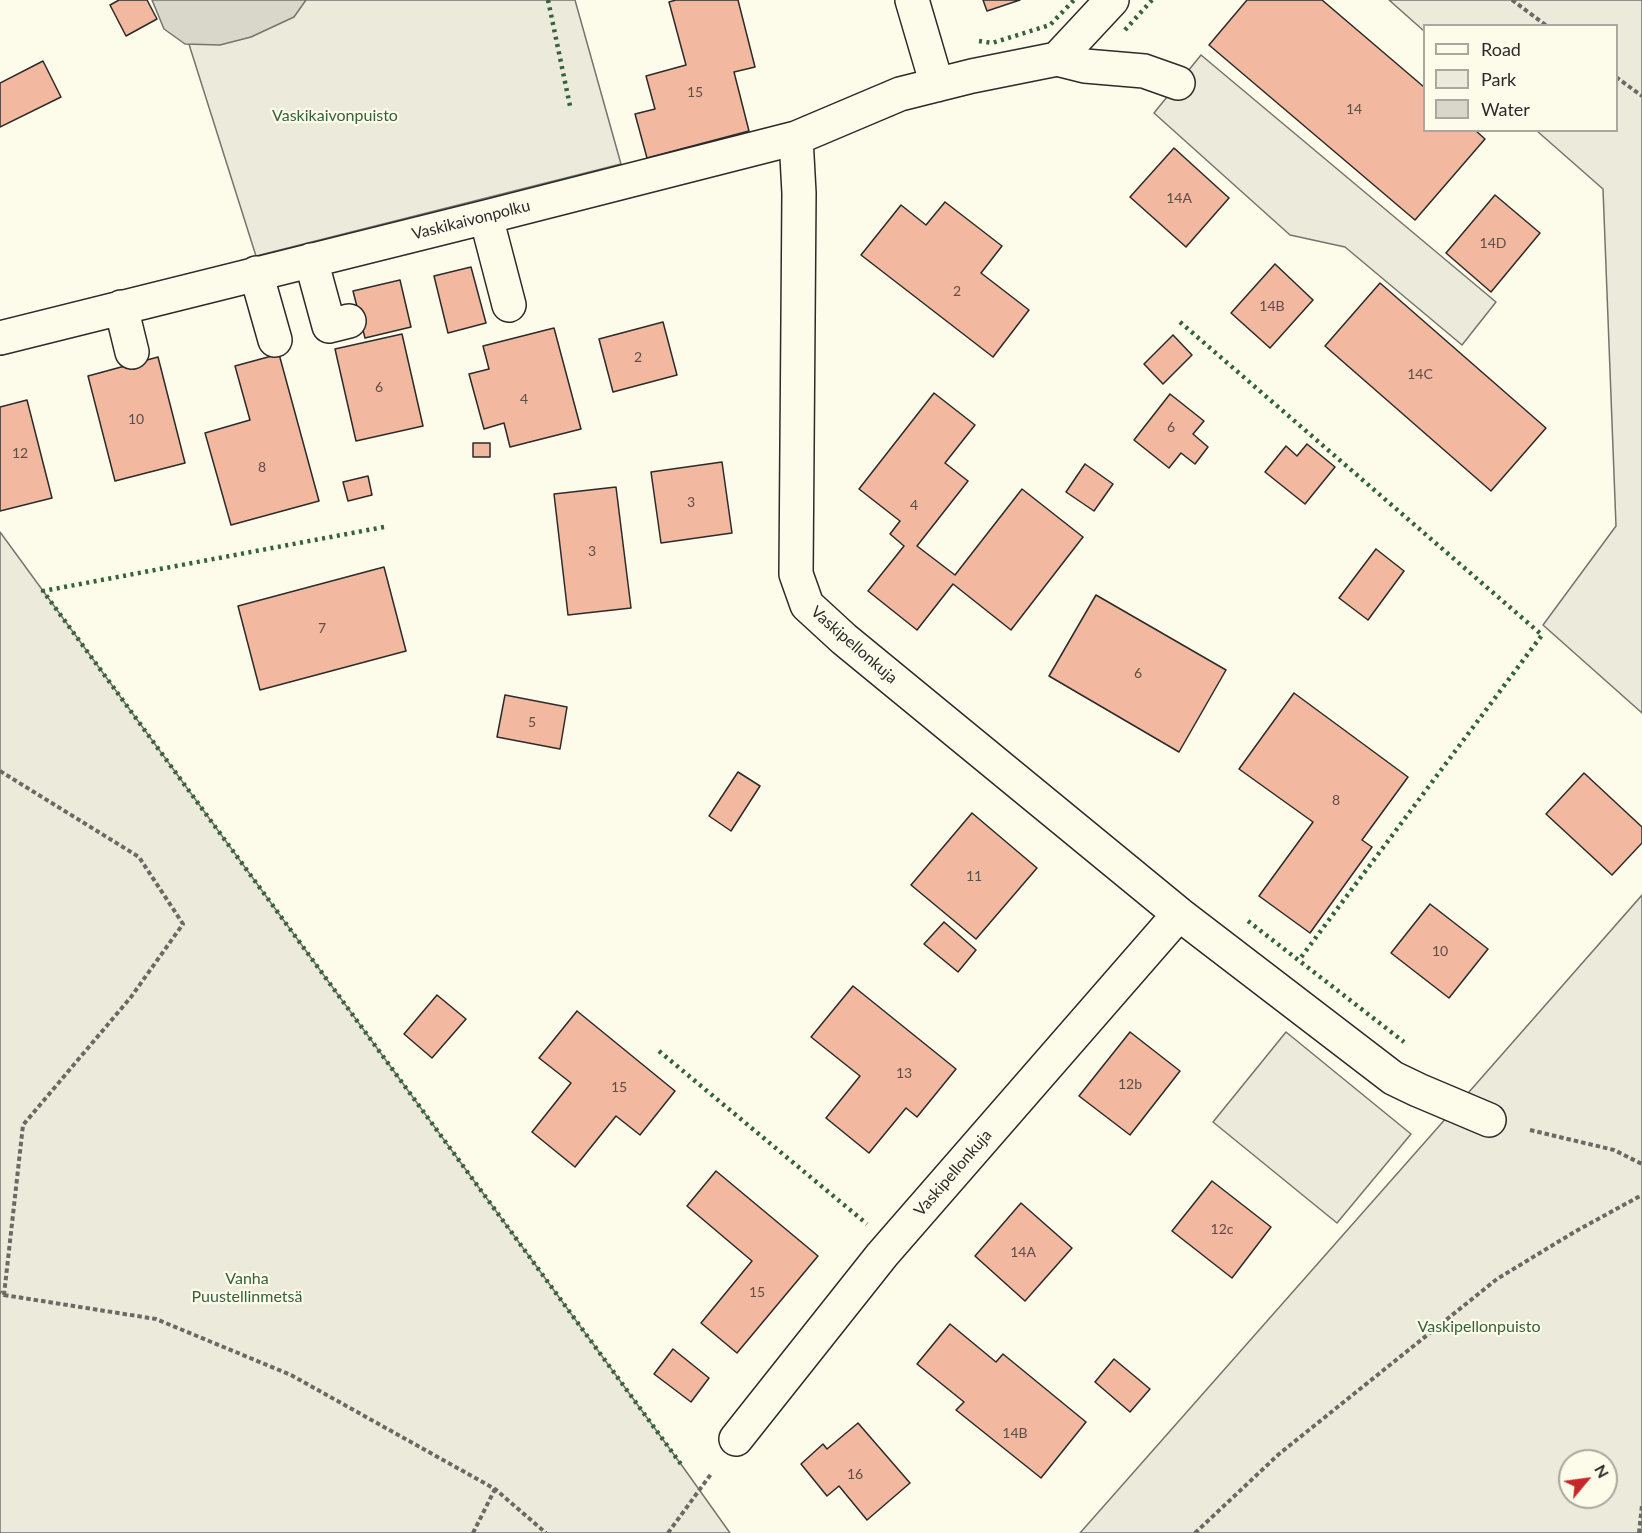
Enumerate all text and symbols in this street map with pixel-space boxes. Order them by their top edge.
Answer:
legend [1423,24,1618,132]
text: Road [1481,38,1521,60]
text: Park [1481,68,1516,90]
house number: 15 [687,84,703,100]
text: Water [1481,98,1530,120]
house number: 14 [1346,101,1362,117]
park label: Vaskikaivonpuisto [272,106,398,126]
house number: 14A [1166,190,1192,206]
street label: Vaskikaivonpolku [410,196,532,244]
house number: 14D [1480,235,1506,251]
house number: 2 [953,283,961,299]
house number: 14B [1259,298,1285,314]
house number: 2 [634,349,642,365]
house number: 14C [1407,366,1433,382]
house number: 6 [375,379,383,395]
house number: 4 [520,391,528,407]
house number: 10 [128,411,144,427]
house number: 6 [1167,419,1175,435]
house number: 12 [12,445,28,461]
house number: 8 [258,459,266,475]
house number: 3 [687,494,695,510]
house number: 4 [910,497,918,513]
house number: 3 [588,543,596,559]
street label: Vaskipellonkuja [807,602,901,688]
house number: 7 [318,620,326,636]
house number: 6 [1134,665,1142,681]
house number: 5 [528,714,536,730]
house number: 8 [1332,792,1340,808]
house number: 11 [966,868,982,884]
house number: 10 [1432,943,1448,959]
house number: 13 [896,1065,912,1081]
house number: 12b [1118,1076,1142,1092]
house number: 15 [611,1079,627,1095]
street label: Vaskipellonkuja [910,1126,996,1220]
house number: 12c [1211,1221,1233,1237]
house number: 14A [1010,1244,1036,1260]
park label: Vanha Puustellinmetsä [192,1269,302,1307]
house number: 15 [749,1284,765,1300]
park label: Vaskipellonpuisto [1418,1317,1540,1337]
house number: 14B [1002,1425,1028,1441]
north arrow [1558,1449,1618,1509]
text: N [1591,1461,1614,1481]
house number: 16 [847,1466,863,1482]

